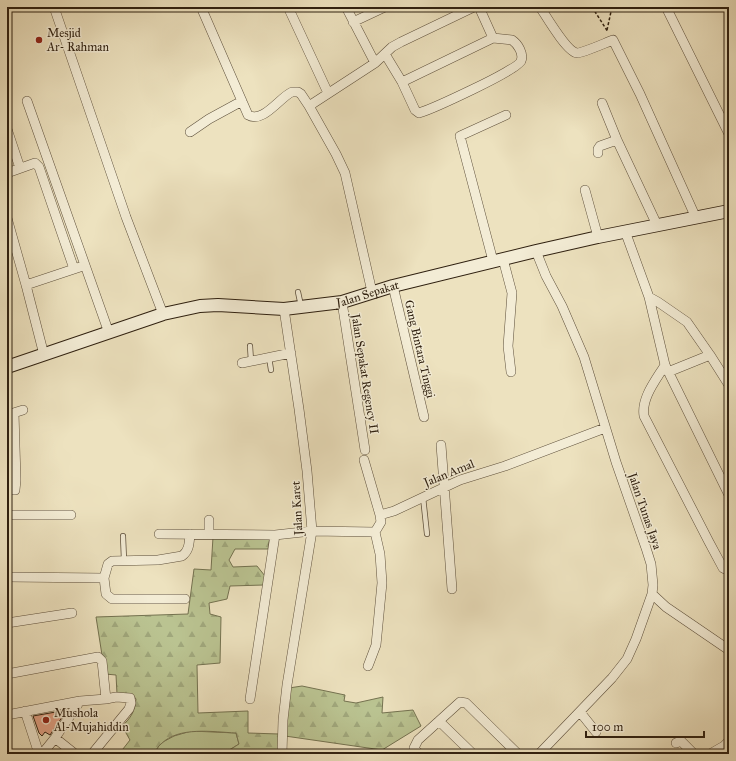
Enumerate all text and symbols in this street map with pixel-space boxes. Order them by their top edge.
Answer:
place label: Mesjid Ar- Rahman [46,26,109,54]
marker: Mesjid Ar- Rahman [34,35,44,45]
street label: Jalan Sepakat [334,278,401,311]
street label: Gang Bintara Tinggi [401,299,438,400]
street label: Jalan Sepakat Regency II [347,311,381,435]
street label: Jalan Amal [420,456,477,491]
street label: Jalan Tunas Jaya [624,469,665,552]
street label: Jalan Karet [289,480,307,537]
place label: Mushola Al-Mujahiddin [53,706,129,734]
scale bar [586,713,704,739]
marker: Mushola Al-Mujahiddin [41,715,51,725]
text: 100 m [592,720,623,734]

